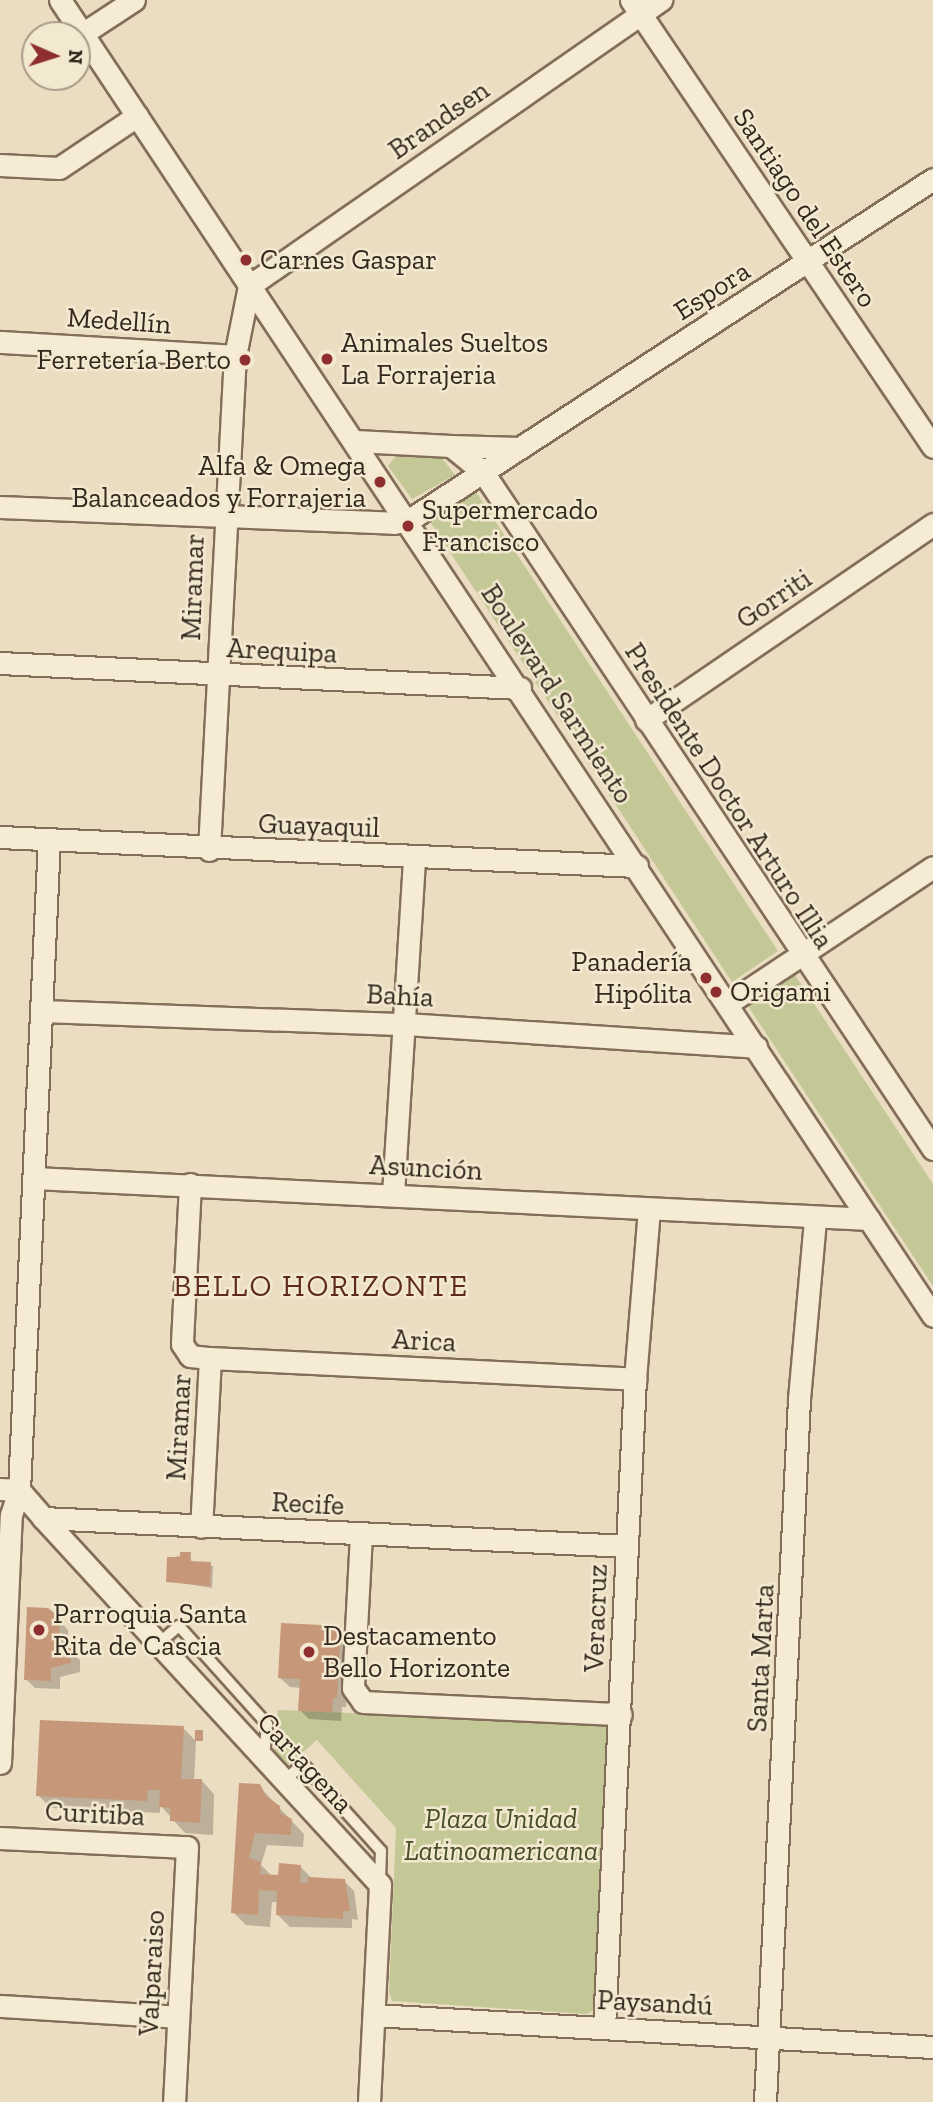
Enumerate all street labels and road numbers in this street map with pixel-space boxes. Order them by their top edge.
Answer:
street label: Brandsen [382,73,496,167]
street label: Santiago del Estero [726,102,884,314]
street label: Espora [668,254,756,328]
street label: Medellín [66,301,172,341]
street label: Miramar [174,533,212,641]
street label: Gorriti [730,562,818,636]
street label: Boulevard Sarmiento [474,578,640,810]
street label: Arequipa [226,631,338,671]
street label: Presidente Doctor Arturo Illia [617,636,841,956]
street label: Guayaquil [258,807,380,845]
street label: Bahía [365,977,435,1015]
street label: Asunción [369,1148,483,1188]
street label: Arica [391,1323,457,1359]
street label: Miramar [159,1373,199,1481]
street label: Recife [271,1485,345,1523]
street label: Veracruz [577,1563,615,1673]
street label: Santa Marta [740,1583,782,1733]
street label: Cartagena [250,1706,360,1820]
street label: Curitiba [44,1795,146,1833]
street label: Valparaiso [132,1909,172,2037]
street label: Paysandú [596,1983,714,2023]

